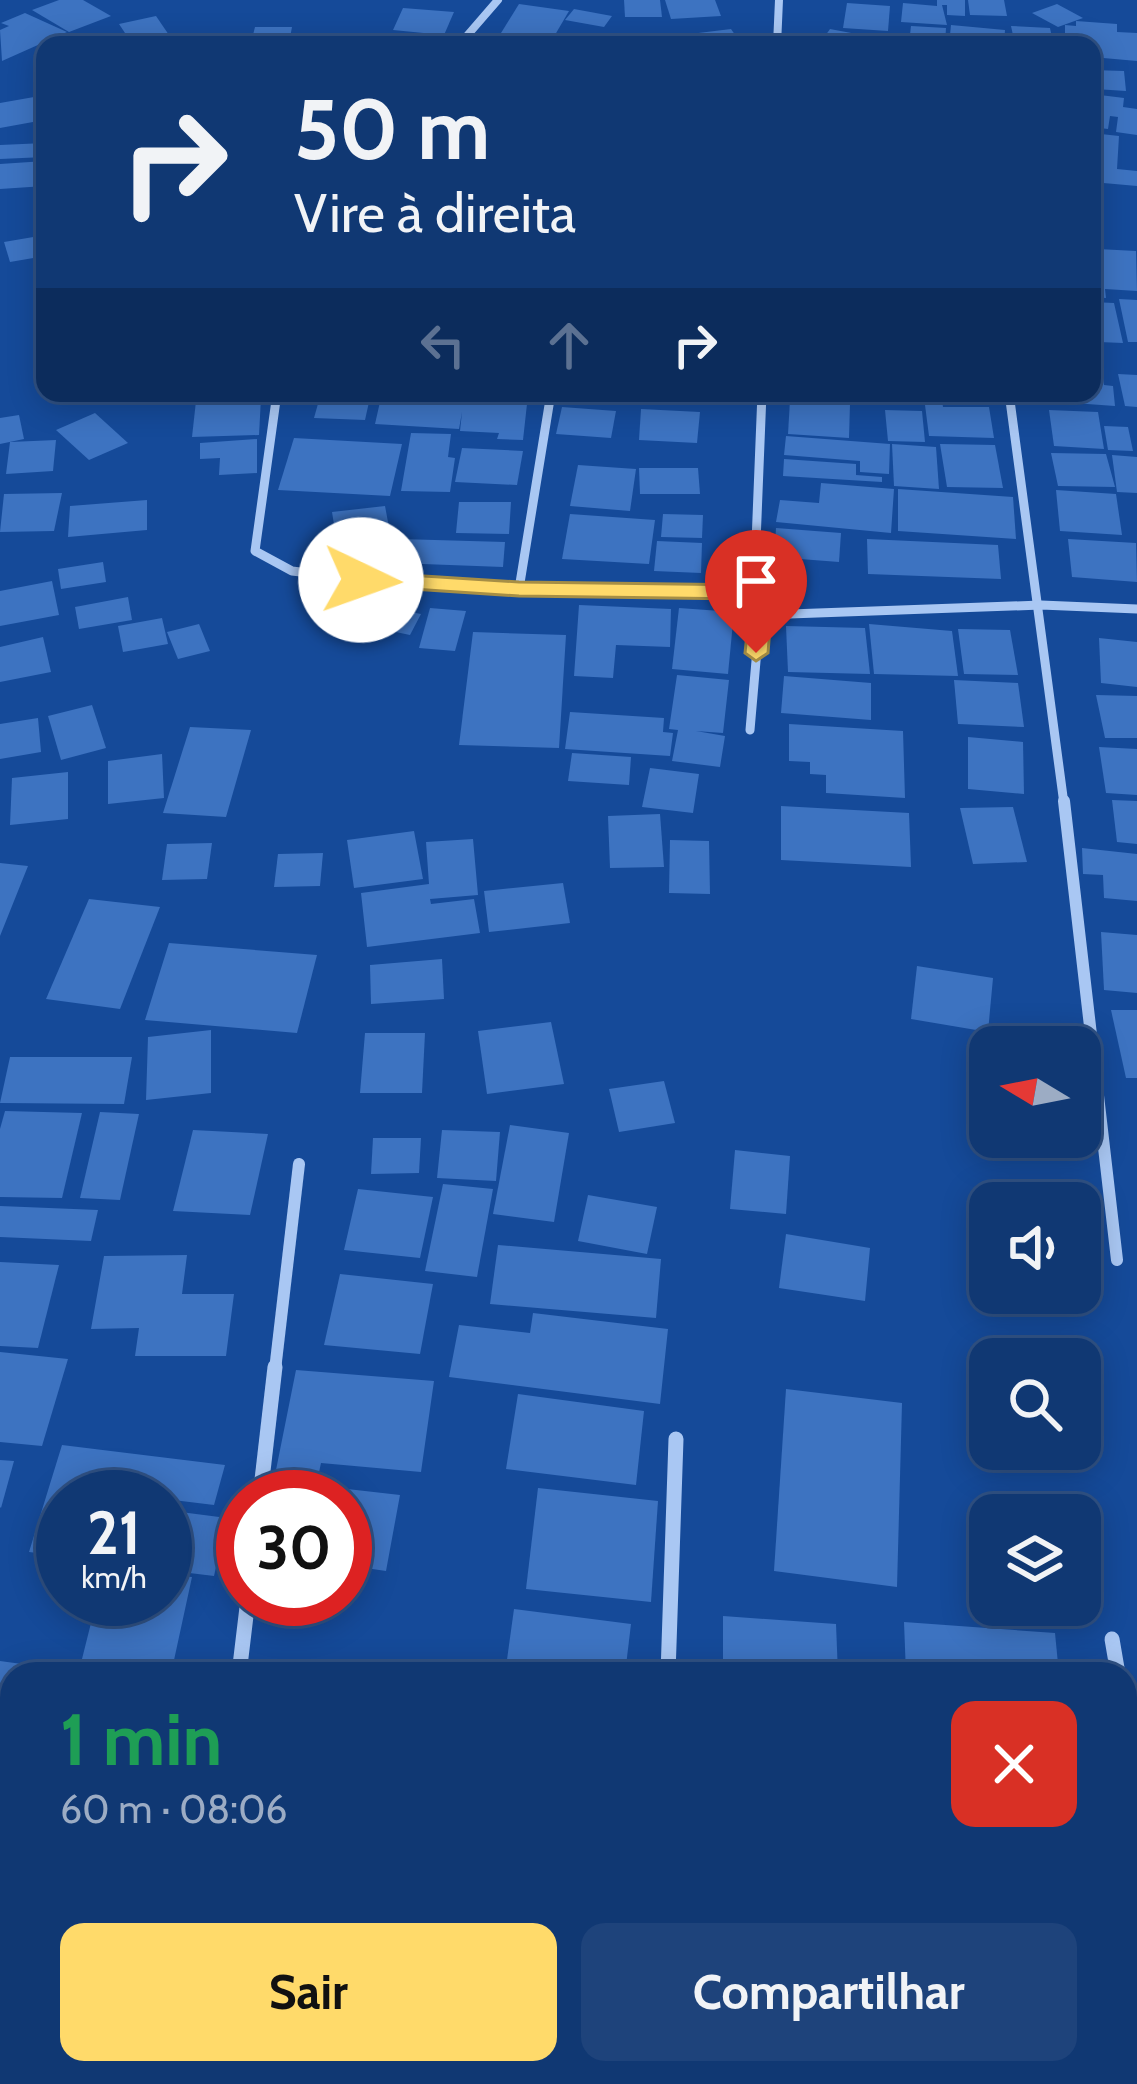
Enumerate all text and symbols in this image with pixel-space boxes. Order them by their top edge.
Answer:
text: 50 m [294,78,490,180]
icon: right [96,84,252,240]
text: Vire à direita [294,180,576,246]
icon: left [410,312,476,378]
icon: ahead [536,312,602,378]
icon: right [662,312,728,378]
position arrow [298,517,424,643]
pin [705,530,807,653]
icon: arrive [723,548,789,614]
north arrow [969,1026,1101,1158]
map controls [969,1026,1101,1626]
button: sound [969,1182,1101,1314]
button: search [969,1338,1101,1470]
speed limit sign: 30 [216,1470,372,1626]
button: layers [969,1494,1101,1626]
text: 21 [87,1496,141,1569]
text: km/h [81,1559,147,1596]
text: 1 min [60,1696,222,1783]
button: close [951,1701,1077,1827]
text: 60 m · 08:06 [60,1785,288,1833]
button: Sair [60,1923,557,2061]
button: Compartilhar [581,1923,1077,2061]

